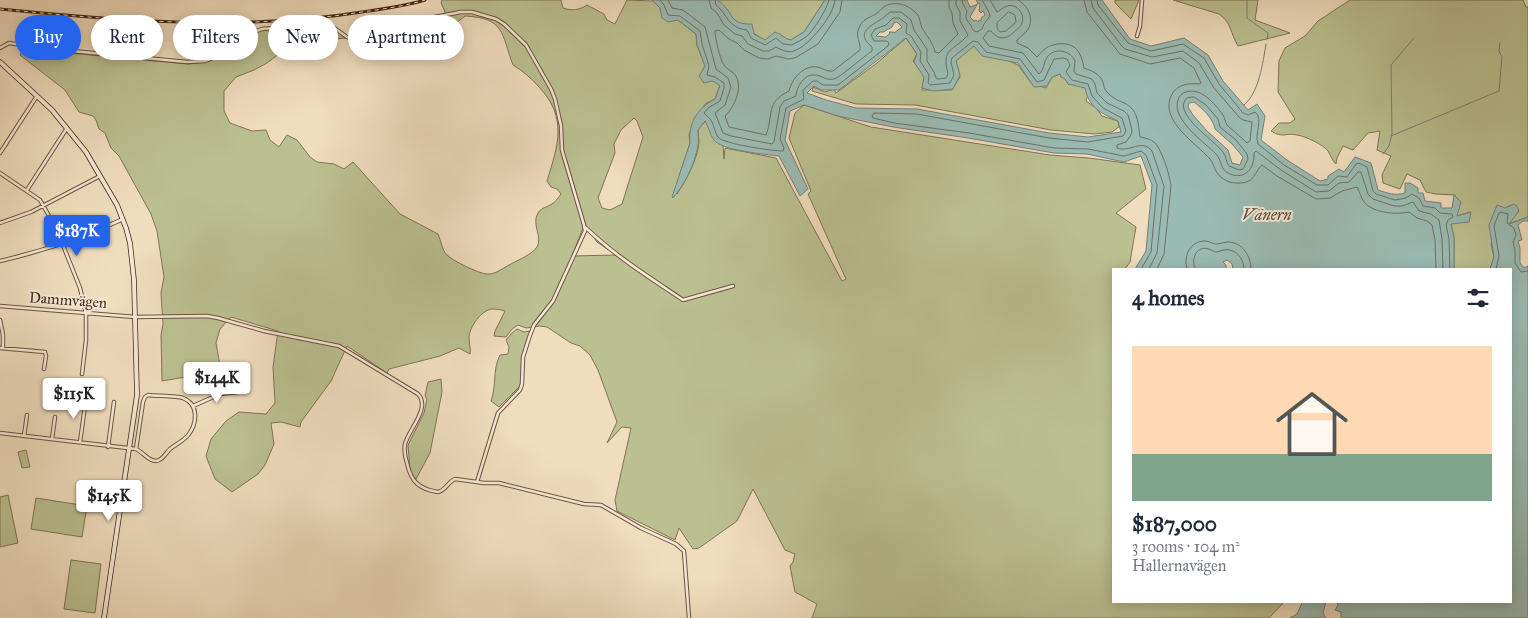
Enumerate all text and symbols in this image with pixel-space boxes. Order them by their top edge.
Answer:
chip: Buy [15,15,81,60]
chip: Rent [91,15,163,60]
chip: Filters [173,15,258,60]
chip: New [268,15,338,60]
chip: Apartment [348,15,464,60]
water label: Vänern [1242,205,1292,224]
pin: $187K [42,214,112,257]
text: $187K [55,221,99,240]
icon: filters [1464,284,1492,312]
text: 4 homes [1132,285,1204,311]
street label: Dammvägen [28,288,108,312]
pin: $144K [182,362,252,404]
text: $144K [194,368,240,387]
pin: $115K [39,378,109,420]
icon: home [1267,379,1357,469]
text: $115K [54,384,94,403]
pin: $145K [74,480,144,522]
text: $145K [87,486,131,505]
text: $187,000 [1132,511,1217,537]
text: 3 rooms · 104 m² [1132,537,1240,556]
text: Hallernavägen [1132,556,1226,575]

